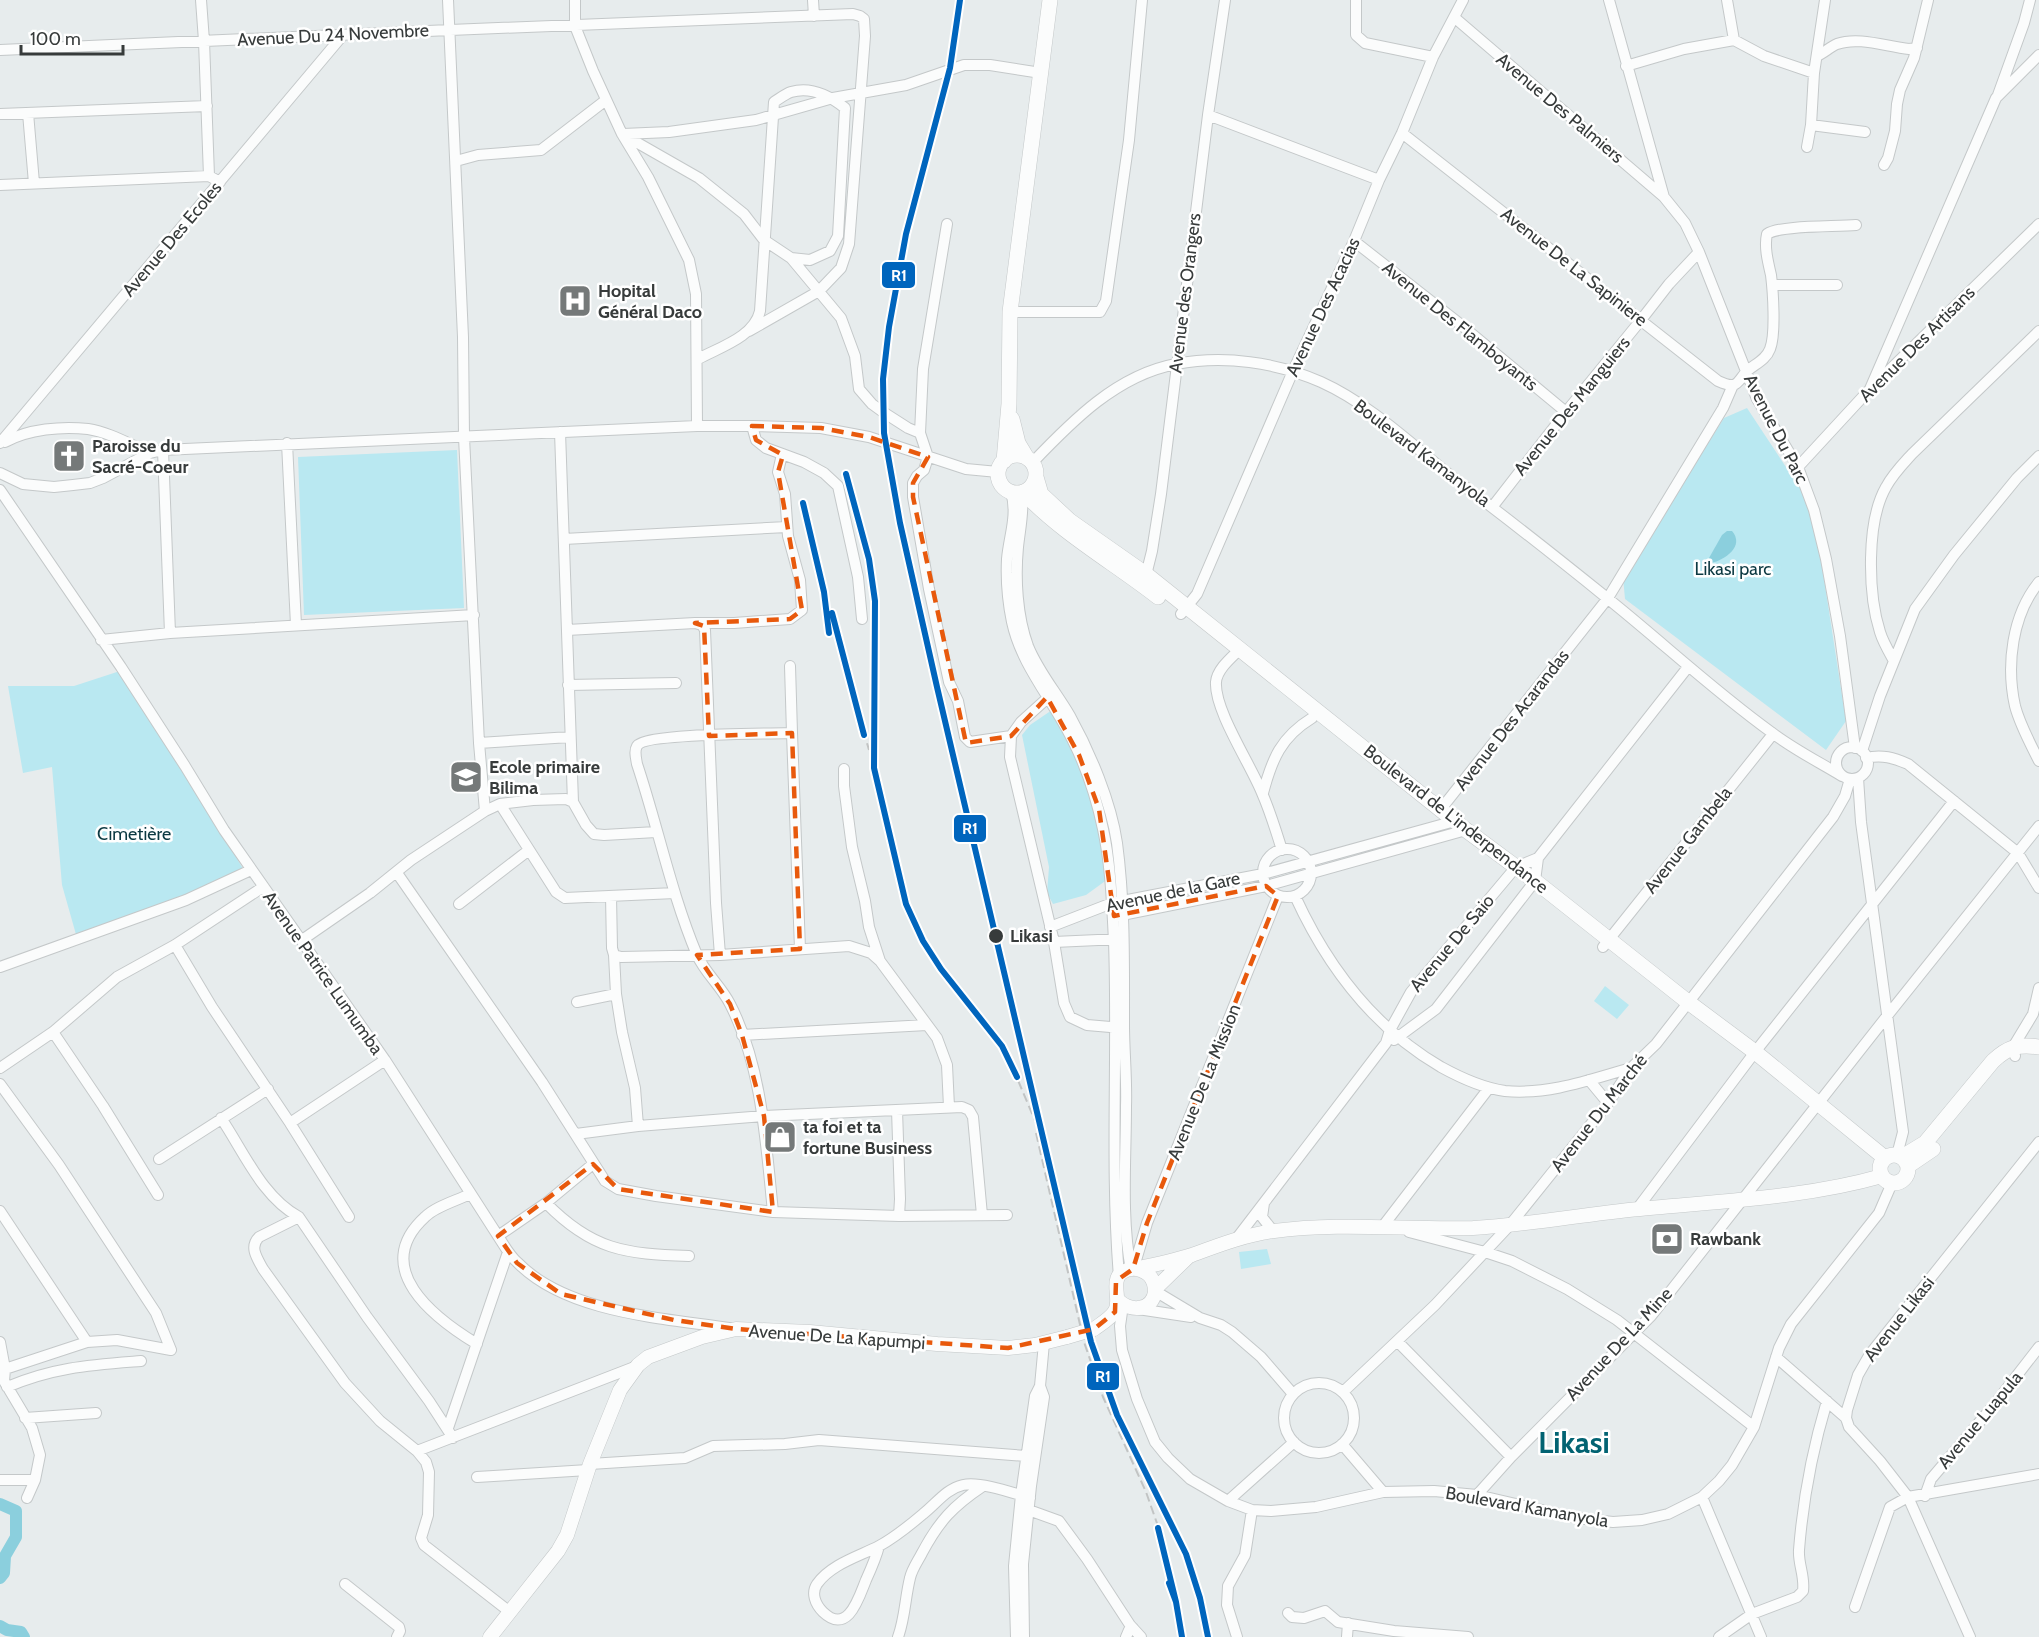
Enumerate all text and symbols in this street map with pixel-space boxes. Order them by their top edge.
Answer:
scale bar [21,18,123,56]
street label: Avenue Du 24 Novembre [237,19,429,51]
text: 100 m [30,28,81,50]
street label: Avenue Des Palmiers [1492,48,1628,168]
street label: Avenue Des Ecoles [118,177,226,301]
street label: Avenue De La Sapiniere [1496,203,1652,331]
street label: Avenue des Orangers [1164,212,1206,374]
street label: Avenue Des Acacias [1281,234,1365,380]
street label: Avenue Des Flamboyants [1378,257,1542,395]
line badge: R1 [881,261,916,289]
text: R1 [891,266,907,285]
place label: Hopital Général Daco [598,280,702,323]
street label: Avenue Des Artisans [1854,281,1980,407]
hospital icon: Hopital Général Daco [557,283,593,319]
street label: Avenue Des Manguiers [1509,332,1635,480]
street label: Avenue Du Parc [1739,371,1813,487]
street label: Boulevard Kamanyola [1349,395,1495,512]
place label: Paroisse du Sacré-Coeur [92,435,188,478]
church icon: Paroisse du Sacré-Coeur [51,438,87,474]
park label: Likasi parc [1694,558,1772,580]
street label: Avenue Des Acarandas [1450,645,1574,795]
street label: Boulevard de L'inderpendance [1359,740,1553,898]
place label: Ecole primaire Bilima [489,756,600,799]
school or university icon: Ecole primaire Bilima [448,759,484,795]
street label: Avenue Gambela [1639,782,1737,898]
line badge: R1 [953,814,987,843]
text: R1 [962,819,978,838]
park label: Cimetière [97,823,171,845]
street label: Avenue de la Gare [1104,867,1242,917]
street label: Avenue Patrice Lumumba [258,887,388,1059]
street label: Avenue De Saio [1405,890,1499,996]
place label: Likasi [1010,925,1053,947]
marker: Likasi [987,927,1005,945]
street label: Avenue De La Mission [1163,1001,1245,1163]
street label: Avenue Du Marché [1546,1050,1652,1176]
place label: ta foi et ta fortune Business [803,1116,932,1159]
shop icon: ta foi et ta fortune Business [762,1119,798,1155]
bank icon: Rawbank [1649,1221,1685,1257]
place label: Rawbank [1690,1228,1761,1250]
street label: Avenue Likasi [1859,1272,1939,1366]
street label: Avenue De La Mine [1561,1283,1677,1405]
street label: Avenue De La Kapumpi [748,1320,926,1354]
line badge: R1 [1086,1362,1120,1391]
text: R1 [1095,1367,1111,1386]
street label: Avenue Luapula [1933,1367,2027,1473]
district label: Likasi [1538,1424,1610,1461]
street label: Boulevard Kamanyola [1444,1482,1611,1532]

